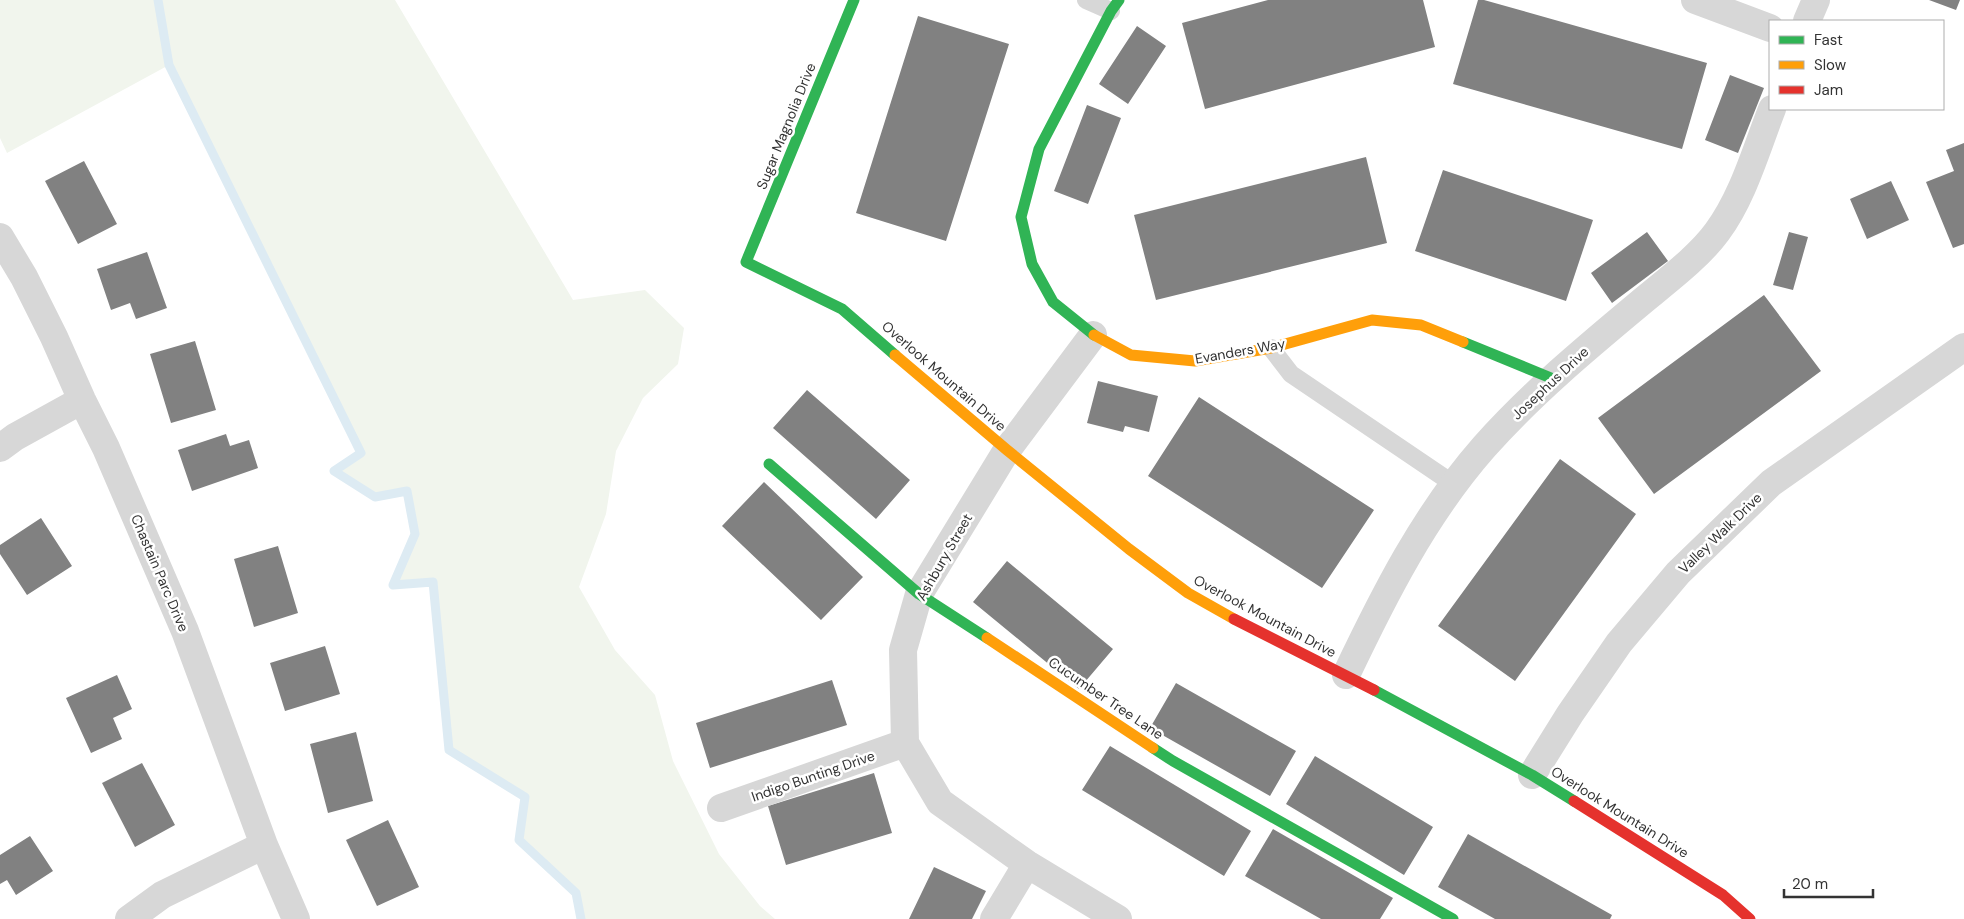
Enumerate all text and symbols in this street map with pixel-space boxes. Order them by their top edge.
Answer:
legend [1769,20,1944,110]
text: Fast [1814,30,1843,50]
text: Slow [1814,55,1847,75]
street label: Sugar Magnolia Drive [752,60,820,192]
text: Jam [1814,80,1843,100]
street label: Overlook Mountain Drive [878,317,1010,435]
street label: Evanders Way [1193,334,1287,368]
street label: Josephus Drive [1508,343,1592,423]
street label: Valley Walk Drive [1674,489,1766,577]
street label: Ashbury Street [912,510,976,604]
street label: Chastain Parc Drive [127,512,193,634]
street label: Overlook Mountain Drive [1191,571,1339,661]
street label: Cucumber Tree Lane [1045,653,1167,743]
street label: Indigo Bunting Drive [749,746,877,806]
street label: Overlook Mountain Drive [1548,762,1692,862]
scale bar [1784,866,1873,898]
text: 20 m [1792,874,1828,894]

